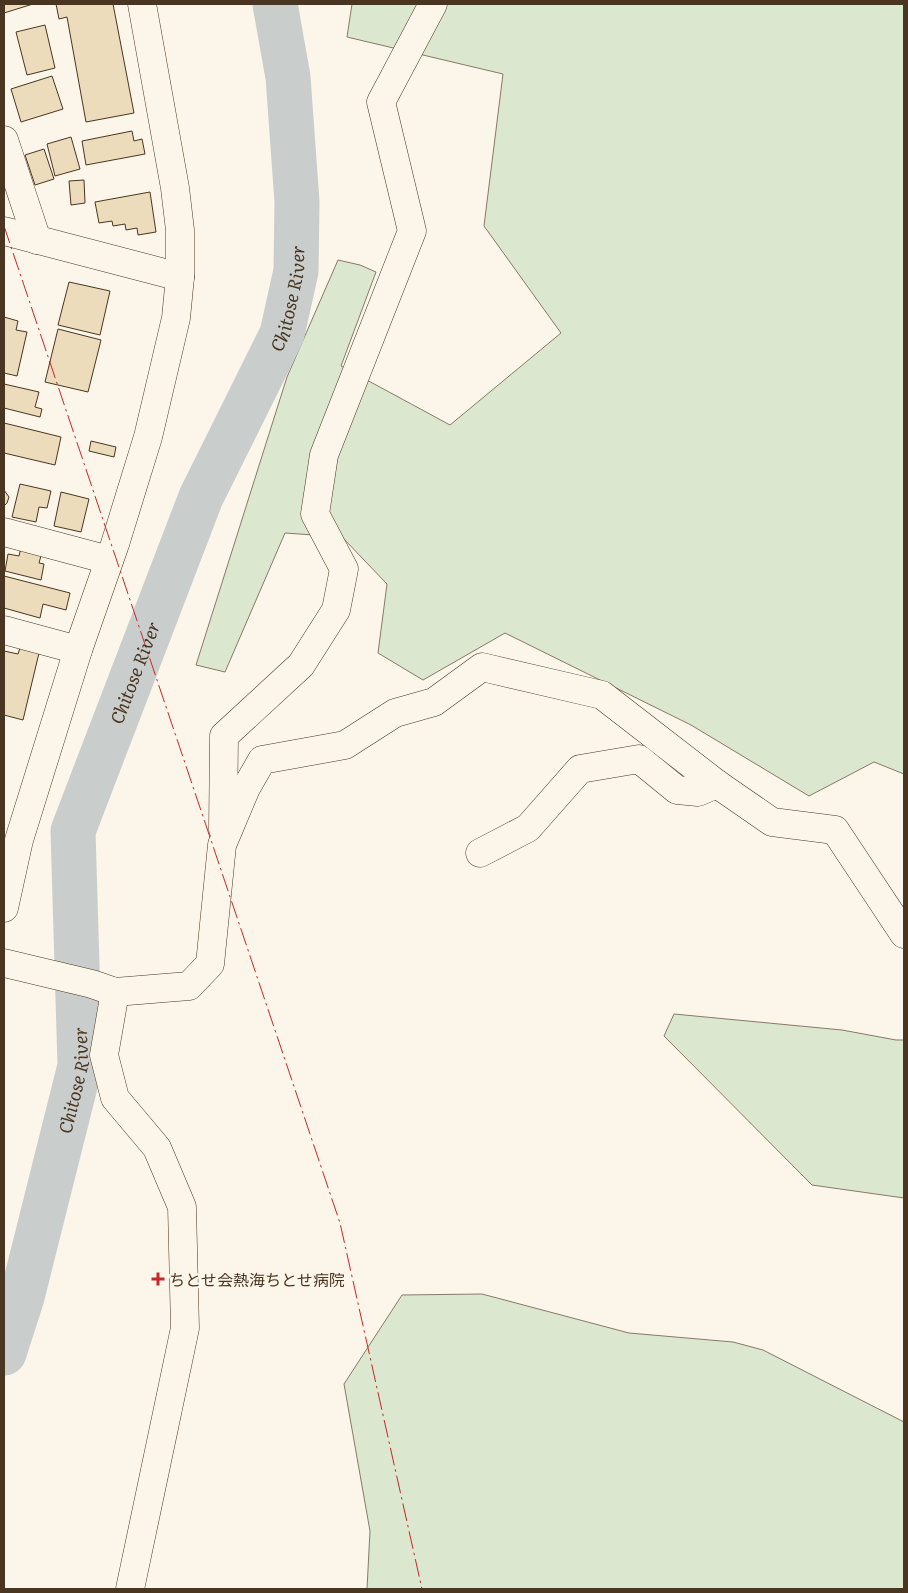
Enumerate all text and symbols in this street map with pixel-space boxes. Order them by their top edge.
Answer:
water label: Chitose River [262,245,310,356]
water label: Chitose River [102,617,166,727]
water label: Chitose River [50,1027,95,1136]
place label: ちとせ会熱海ちとせ病院 [169,1267,345,1291]
marker: ちとせ会熱海ちとせ病院 [151,1272,165,1286]

